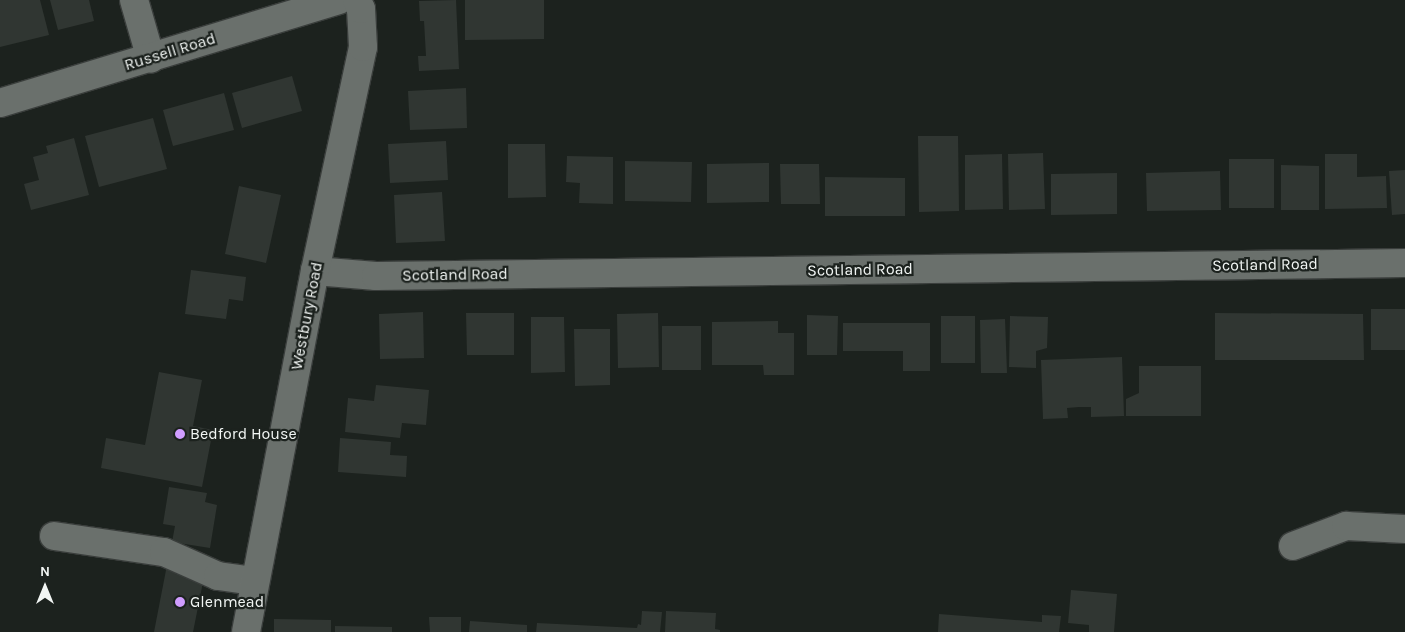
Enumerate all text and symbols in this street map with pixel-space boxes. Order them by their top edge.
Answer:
street label: Russell Road [122,29,218,75]
street label: Scotland Road [1212,254,1318,276]
street label: Scotland Road [807,259,913,281]
street label: Westbury Road [287,260,327,372]
street label: Scotland Road [402,264,508,286]
place label: Bedford House [190,424,297,444]
marker: Bedford House [174,428,186,440]
north arrow [20,562,70,612]
text: N [40,563,50,580]
place label: Glenmead [190,592,264,612]
marker: Glenmead [174,596,186,608]

